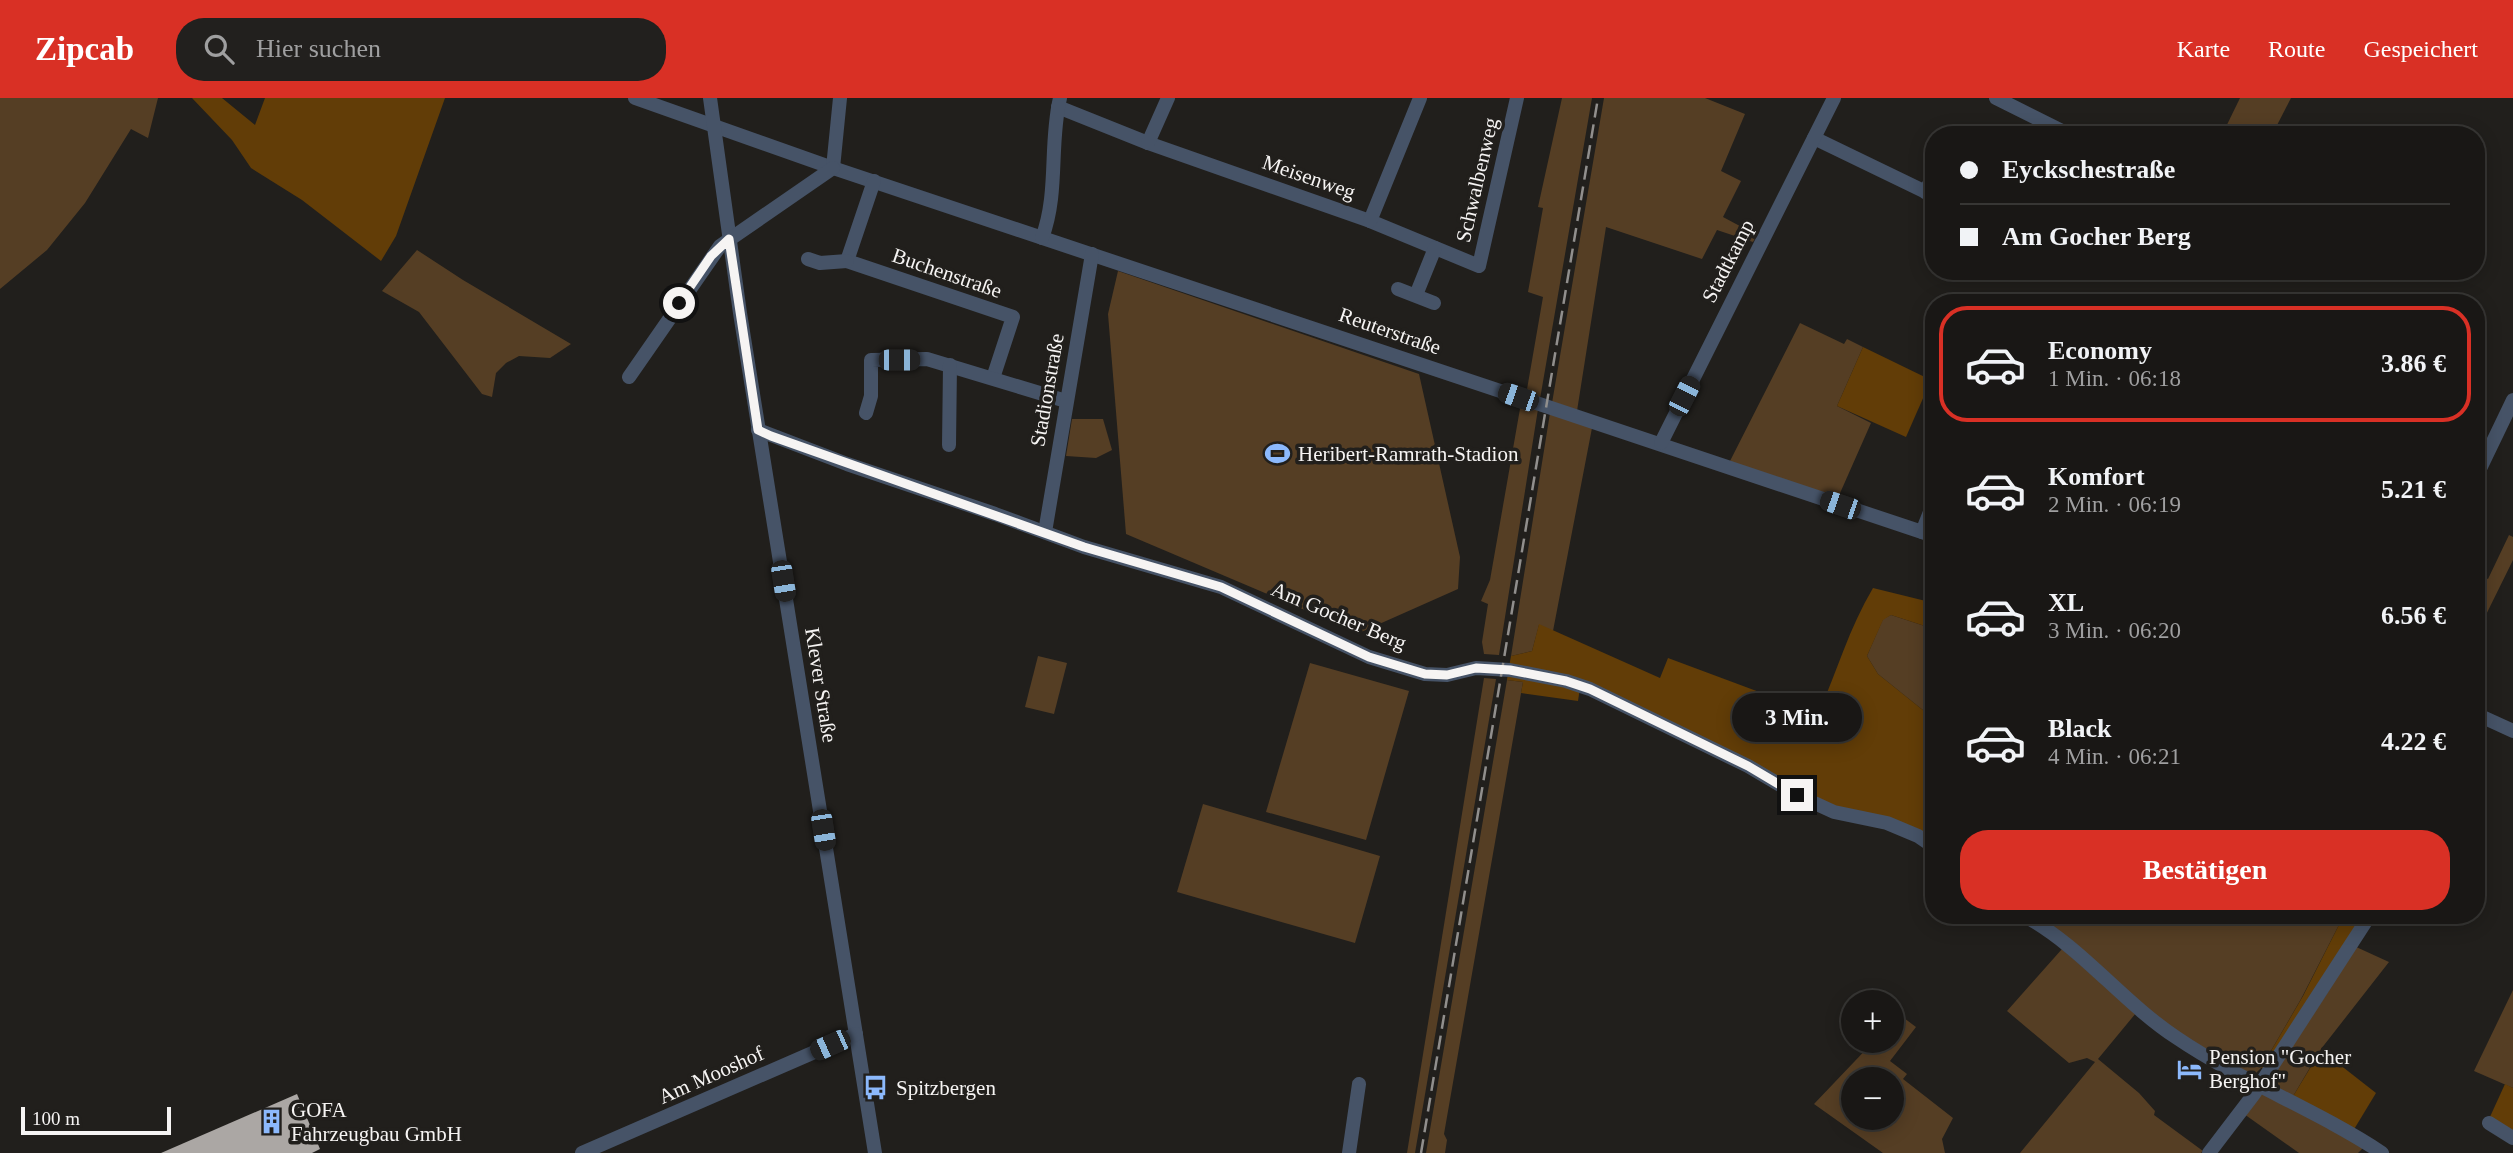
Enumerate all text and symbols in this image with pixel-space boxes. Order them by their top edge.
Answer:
search box [176,18,666,81]
icon: search [200,30,238,68]
text: Zipcab [35,31,134,67]
text: Hier suchen [256,34,381,63]
text: Karte [2177,36,2230,62]
text: Route [2268,36,2325,62]
text: Gespeichert [2363,36,2478,62]
street label: Schwalbenweg [1451,115,1503,245]
street label: Meisenweg [1259,150,1359,204]
text: Eyckschestraße [2002,155,2175,184]
street label: Stadtkamp [1697,216,1759,306]
text: Am Gocher Berg [2002,222,2191,251]
street label: Buchenstraße [889,243,1005,303]
route start [663,287,695,319]
street label: Reuterstraße [1336,302,1444,360]
street label: Stadionstraße [1025,332,1069,448]
icon: car [1964,333,2027,396]
text: Economy [2048,336,2152,365]
text: 3.86 € [2381,349,2446,378]
car [879,350,921,371]
text: 1 Min. · 06:18 [2048,366,2181,391]
car [1666,373,1703,419]
car [1495,380,1542,414]
sports icon: Heribert-Ramrath-Stadion [1264,440,1292,468]
place label: Heribert-Ramrath-Stadion [1298,442,1519,466]
icon: car [1964,459,2027,522]
text: Komfort [2048,462,2145,491]
text: 5.21 € [2381,475,2446,504]
car [1817,488,1864,522]
text: 2 Min. · 06:19 [2048,492,2181,517]
car [770,559,797,603]
street label: Am Gocher Berg [1268,577,1411,655]
icon: car [1964,585,2027,648]
text: XL [2048,588,2084,617]
text: 6.56 € [2381,601,2446,630]
text: 3 Min. · 06:20 [2048,618,2181,643]
street label: Klever Straße [800,626,842,744]
callout: 3 Min. [1732,694,1862,742]
text: 3 Min. [1765,705,1829,730]
icon: car [1964,711,2027,774]
text: Black [2048,714,2112,743]
text: 4.22 € [2381,727,2446,756]
text: 4 Min. · 06:21 [2048,744,2181,769]
route end [1781,779,1813,811]
car [810,808,837,852]
button: Bestätigen [1960,830,2450,910]
map controls [1841,990,1904,1130]
button: + [1841,990,1904,1053]
car [807,1027,854,1063]
street label: Am Mooshof [655,1041,767,1109]
place label: Pension "Gocher Berghof" [2209,1045,2351,1093]
hotel icon: Pension "Gocher Berghof" [2175,1055,2203,1083]
button: − [1841,1067,1904,1130]
bus stop icon: Spitzbergen [862,1074,890,1102]
place label: Spitzbergen [896,1076,996,1100]
place label: GOFA Fahrzeugbau GmbH [291,1098,462,1146]
scale bar [21,1104,172,1136]
text: 100 m [32,1108,80,1129]
building icon: GOFA Fahrzeugbau GmbH [257,1108,285,1136]

